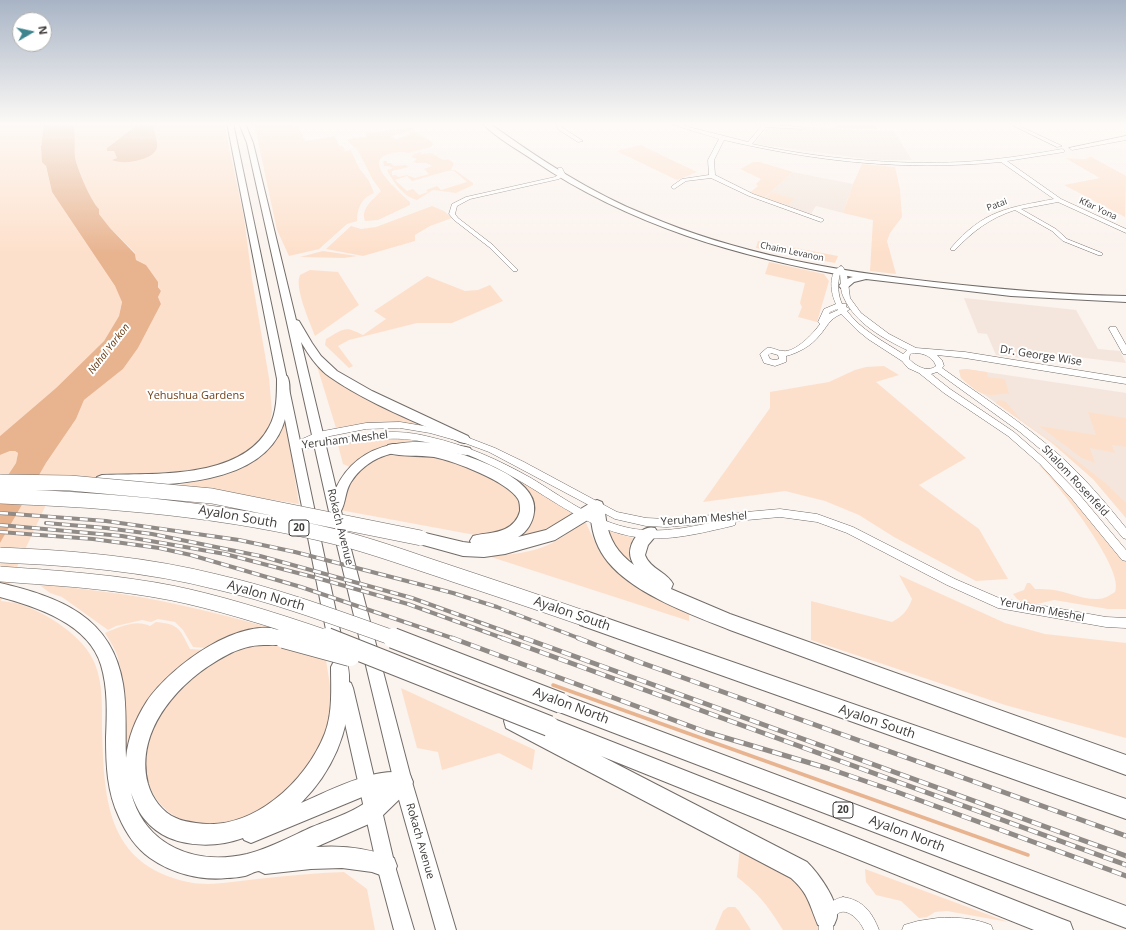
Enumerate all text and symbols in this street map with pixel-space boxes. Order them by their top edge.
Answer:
north arrow [12,12,52,52]
text: N [35,25,51,36]
street label: Patai [985,196,1009,214]
street label: Kfar Yona [1077,196,1119,222]
street label: Chaim Levanon [759,240,825,264]
water label: Nahal Yarkon [86,322,132,376]
street label: Dr. George Wise [999,343,1083,369]
park label: Yehushua Gardens [147,389,245,403]
street label: Yeruham Meshel [301,428,389,452]
street label: Shalom Rosenfeld [1039,443,1111,519]
street label: Rokach Avenue [324,487,356,567]
street label: Ayalon South [197,502,279,532]
street label: Yeruham Meshel [660,509,748,529]
road number: 20 [289,520,309,536]
street label: Ayalon North [225,577,307,615]
street label: Ayalon South [532,594,612,634]
street label: Yeruham Meshel [998,595,1086,625]
street label: Ayalon North [531,684,611,728]
street label: Ayalon South [837,702,917,742]
street label: Rokach Avenue [403,801,437,881]
road number: 20 [833,802,853,818]
street label: Ayalon North [867,812,947,856]

